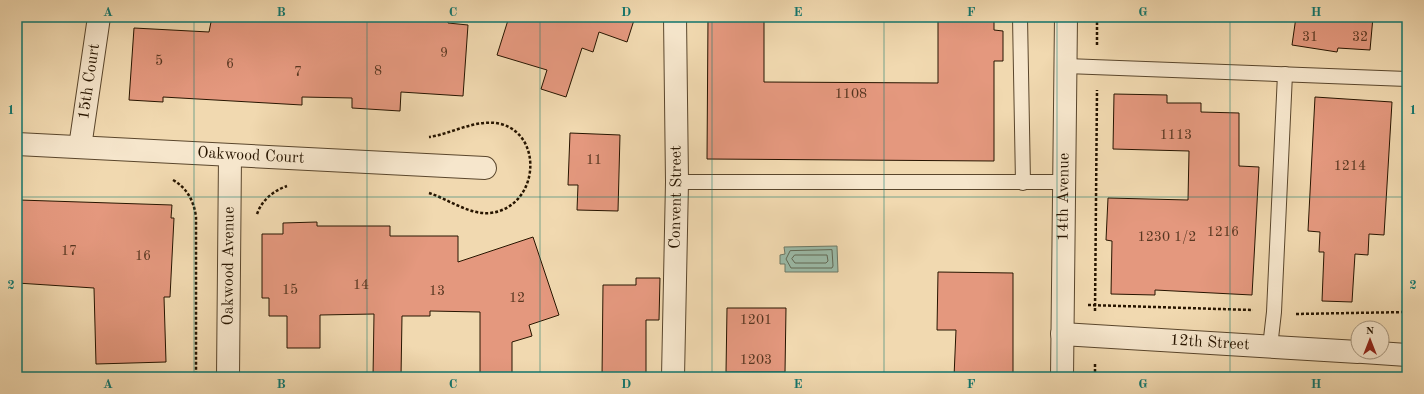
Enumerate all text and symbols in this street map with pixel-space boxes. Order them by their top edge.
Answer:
text: A [103,6,113,19]
text: B [276,6,286,19]
text: C [449,6,457,19]
text: D [621,6,631,19]
text: E [794,6,803,19]
text: F [967,6,976,19]
text: G [1138,6,1148,19]
text: H [1311,6,1322,19]
house number: 31 [1302,30,1318,44]
house number: 32 [1352,30,1368,44]
street label: 15th Court [76,42,103,121]
house number: 9 [440,46,448,60]
house number: 5 [155,54,163,68]
house number: 6 [226,57,234,71]
house number: 8 [374,64,382,78]
house number: 7 [294,65,302,79]
house number: 1108 [835,87,867,101]
text: 1 [7,104,15,117]
text: 1 [1409,104,1417,117]
house number: 1113 [1160,128,1192,142]
street label: Oakwood Court [197,145,305,167]
street label: Convent Street [668,145,685,249]
house number: 11 [586,153,602,167]
street label: 14th Avenue [1056,153,1072,241]
house number: 1214 [1334,159,1366,173]
street label: Oakwood Avenue [220,207,238,325]
house number: 1216 [1207,225,1239,239]
house number: 1230 1/2 [1138,230,1196,244]
house number: 17 [61,244,77,258]
house number: 16 [135,249,151,263]
house number: 14 [353,278,369,292]
text: 2 [7,279,15,292]
text: 2 [1409,279,1417,292]
house number: 15 [282,283,298,297]
house number: 13 [429,284,445,298]
house number: 12 [509,291,525,305]
house number: 1201 [740,313,772,327]
north arrow [1350,320,1390,360]
text: N [1366,326,1375,337]
street label: 12th Street [1169,333,1250,353]
house number: 1203 [740,353,772,367]
text: A [103,378,113,391]
text: B [276,378,286,391]
text: C [449,378,457,391]
text: D [621,378,631,391]
text: E [794,378,803,391]
text: F [967,378,976,391]
text: G [1138,378,1148,391]
text: H [1311,378,1322,391]

